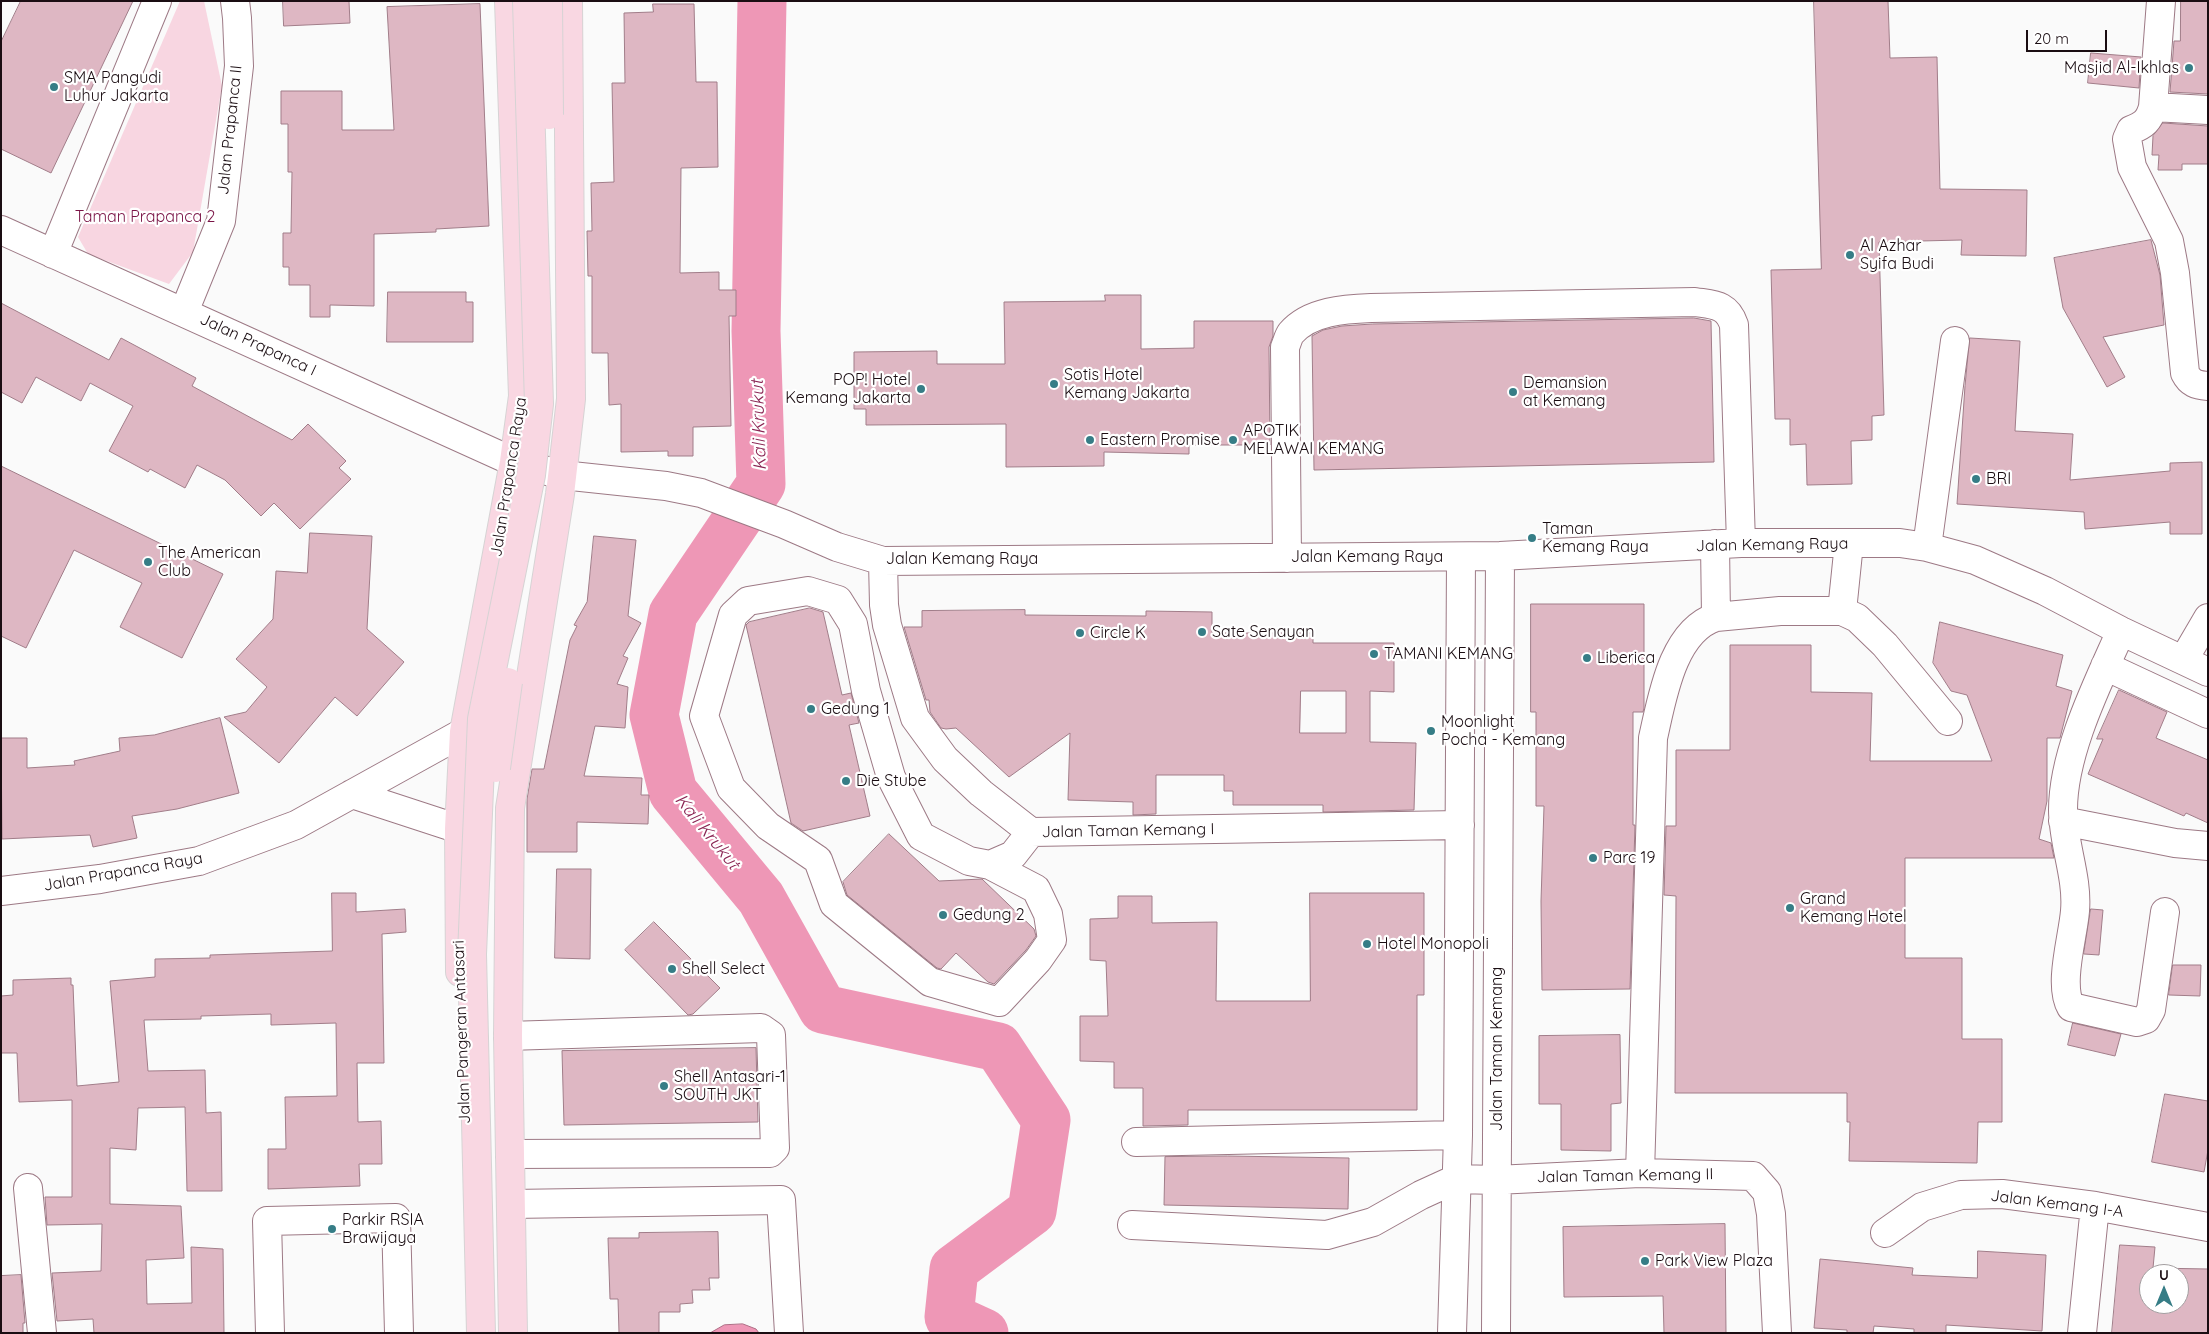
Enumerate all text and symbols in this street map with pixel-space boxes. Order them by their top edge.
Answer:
scale bar [2029,20,2110,52]
text: 20 m [2034,29,2069,48]
place label: Masjid Al-Ikhlas [2064,58,2179,78]
marker: Masjid Al-Ikhlas [2183,62,2195,74]
street label: Jalan Prapanca II [214,64,246,196]
place label: SMA Pangudi Luhur Jakarta [64,68,169,106]
marker: SMA Pangudi Luhur Jakarta [48,81,60,93]
park label: Taman Prapanca 2 [75,207,215,227]
place label: Al Azhar Syifa Budi [1860,236,1934,274]
marker: Al Azhar Syifa Budi [1844,249,1856,261]
street label: Jalan Prapanca I [197,310,319,380]
place label: Sotis Hotel Kemang Jakarta [1064,365,1190,403]
place label: POP! Hotel Kemang Jakarta [785,370,911,408]
place label: Demansion at Kemang [1523,373,1607,411]
marker: Sotis Hotel Kemang Jakarta [1048,378,1060,390]
water label: Kali Krukut [747,379,771,471]
marker: POP! Hotel Kemang Jakarta [915,383,927,395]
marker: Demansion at Kemang [1507,386,1519,398]
street label: Jalan Prapanca Raya [487,396,531,558]
place label: APOTIK MELAWAI KEMANG [1243,421,1384,459]
place label: Eastern Promise [1100,430,1220,450]
marker: Eastern Promise [1084,434,1096,446]
marker: APOTIK MELAWAI KEMANG [1227,434,1239,446]
place label: BRI [1986,469,2011,489]
marker: BRI [1970,473,1982,485]
place label: Taman Kemang Raya [1542,519,1649,557]
marker: Taman Kemang Raya [1526,532,1538,544]
street label: Jalan Kemang Raya [1696,534,1848,556]
place label: The American Club [158,543,261,581]
street label: Jalan Kemang Raya [1291,547,1443,567]
street label: Jalan Kemang Raya [886,549,1038,569]
marker: The American Club [142,556,154,568]
place label: Sate Senayan [1212,622,1314,642]
place label: Circle K [1090,623,1146,643]
marker: Sate Senayan [1196,626,1208,638]
marker: Circle K [1074,627,1086,639]
place label: TAMANI KEMANG [1384,644,1513,664]
marker: TAMANI KEMANG [1368,648,1380,660]
place label: Liberica [1597,648,1655,668]
marker: Liberica [1581,652,1593,664]
place label: Gedung 1 [821,699,890,719]
marker: Gedung 1 [805,703,817,715]
place label: Moonlight Pocha - Kemang [1441,712,1565,750]
marker: Moonlight Pocha - Kemang [1425,725,1437,737]
place label: Die Stube [856,771,927,791]
marker: Die Stube [840,775,852,787]
water label: Kali Krukut [670,790,744,874]
street label: Jalan Taman Kemang I [1041,820,1215,842]
place label: Parc 19 [1603,848,1655,868]
street label: Jalan Prapanca Raya [42,849,204,895]
marker: Parc 19 [1587,852,1599,864]
place label: Grand Kemang Hotel [1800,889,1907,927]
marker: Grand Kemang Hotel [1784,902,1796,914]
place label: Gedung 2 [953,905,1025,925]
marker: Gedung 2 [937,909,949,921]
place label: Hotel Monopoli [1377,934,1489,954]
marker: Hotel Monopoli [1361,938,1373,950]
street label: Jalan Pangeran Antasari [449,940,475,1124]
place label: Shell Select [682,959,765,979]
marker: Shell Select [666,963,678,975]
street label: Jalan Taman Kemang [1487,967,1507,1131]
place label: Shell Antasari-1 SOUTH JKT [674,1067,786,1105]
marker: Shell Antasari-1 SOUTH JKT [658,1080,670,1092]
street label: Jalan Taman Kemang II [1536,1165,1714,1187]
street label: Jalan Kemang I-A [1989,1186,2125,1222]
place label: Parkir RSIA Brawijaya [342,1210,424,1248]
marker: Parkir RSIA Brawijaya [326,1223,338,1235]
place label: Park View Plaza [1655,1251,1773,1271]
marker: Park View Plaza [1639,1255,1651,1267]
north arrow [2139,1264,2189,1314]
text: U [2159,1266,2169,1284]

